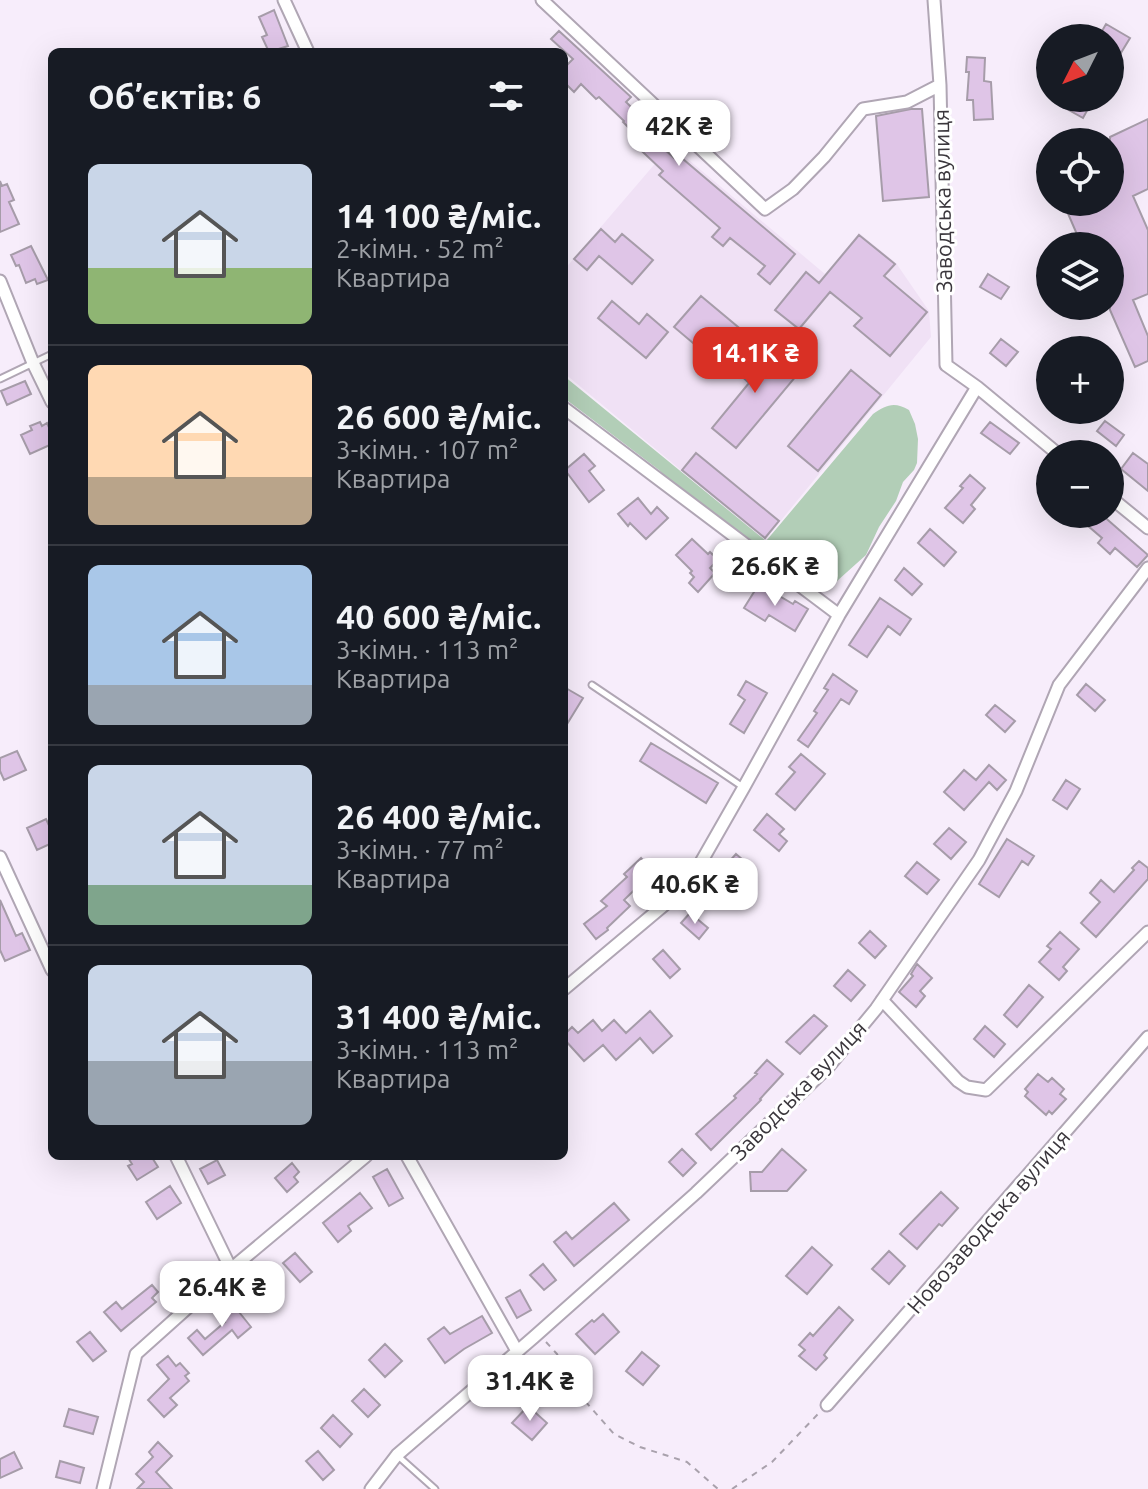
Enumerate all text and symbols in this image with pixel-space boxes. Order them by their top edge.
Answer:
north arrow [1036,24,1124,112]
map controls [1036,24,1124,528]
icon: filters [484,74,528,118]
text: Об’єктів: 6 [88,77,261,115]
pin: 42K ₴ [623,100,735,168]
street label: Заводська вулиця [928,109,956,293]
text: 42K ₴ [645,111,713,140]
button: locate [1036,128,1124,216]
icon: home [152,196,248,292]
text: 14 100 ₴/міс. [336,196,541,234]
button: layers [1036,232,1124,320]
text: 2-кімн. · 52 m² [336,234,504,263]
text: Квартира [336,263,450,292]
pin: 14.1K ₴ [681,327,829,395]
button: + [1036,336,1124,424]
text: 14.1K ₴ [711,338,799,367]
icon: home [152,397,248,493]
text: 26 600 ₴/міс. [336,397,541,435]
text: 3-кімн. · 107 m² [336,435,518,464]
button: − [1036,440,1124,528]
text: Квартира [336,464,450,493]
pin: 26.6K ₴ [701,540,849,608]
text: 26.6K ₴ [731,551,819,580]
icon: home [152,597,248,693]
text: 40 600 ₴/міс. [336,597,541,635]
text: 3-кімн. · 113 m² [336,635,518,664]
text: Квартира [336,664,450,693]
icon: home [152,797,248,893]
text: 26 400 ₴/міс. [336,797,541,835]
text: 3-кімн. · 77 m² [336,835,504,864]
pin: 40.6K ₴ [621,858,769,926]
text: Квартира [336,864,450,893]
text: 40.6K ₴ [651,869,739,898]
icon: home [152,997,248,1093]
text: 31 400 ₴/міс. [336,997,541,1035]
street label: Заводська вулиця [725,1015,871,1165]
text: 3-кімн. · 113 m² [336,1035,518,1064]
text: Квартира [336,1064,450,1093]
street label: Новозаводська вулиця [901,1124,1075,1318]
pin: 26.4K ₴ [148,1261,296,1329]
text: 26.4K ₴ [178,1272,266,1301]
pin: 31.4K ₴ [456,1355,604,1423]
text: 31.4K ₴ [486,1366,574,1395]

